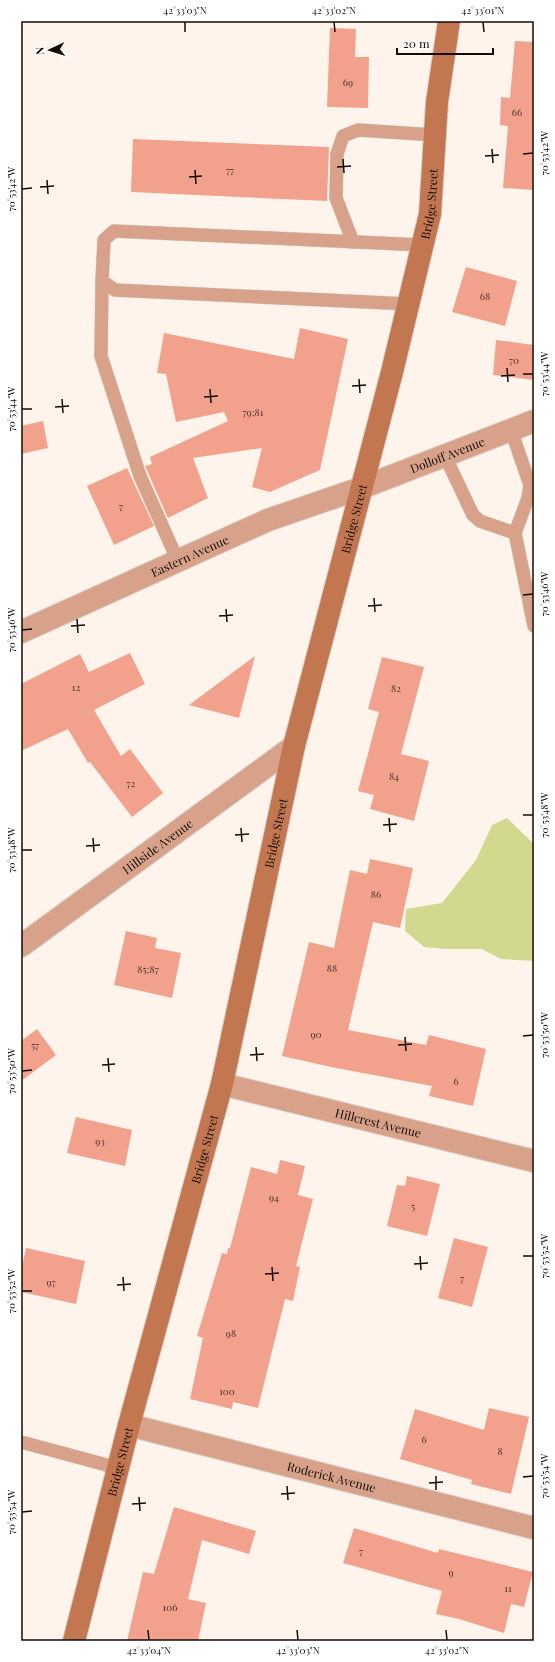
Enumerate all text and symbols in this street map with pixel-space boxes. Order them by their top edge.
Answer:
text: 42°33'03"N [163,3,207,17]
text: 42°33'02"N [312,3,356,17]
text: 42°33'01"N [462,3,504,17]
north arrow [30,30,70,70]
scale bar [397,30,493,56]
text: 20 m [403,35,430,51]
text: N [32,46,47,55]
house number: 69 [343,75,353,89]
house number: 66 [512,105,522,119]
text: 70°53'42"W [537,130,551,175]
house number: 77 [226,163,234,177]
text: 70°53'42"W [4,166,18,211]
street label: Bridge Street [416,167,441,241]
house number: 68 [480,289,490,303]
text: 70°53'44"W [537,351,551,396]
house number: 70 [509,353,519,367]
text: 70°53'44"W [4,386,18,431]
house number: 79;81 [243,405,264,419]
street label: Dolloff Avenue [408,433,487,476]
street label: Bridge Street [337,482,370,555]
house number: 7 [119,499,123,513]
street label: Eastern Avenue [148,531,231,580]
text: 70°53'46"W [537,571,551,616]
text: 70°53'46"W [4,607,18,652]
house number: 12 [72,680,80,694]
house number: 82 [391,681,401,695]
house number: 84 [389,769,399,783]
house number: 72 [127,776,136,790]
text: 70°53'48"W [537,792,551,837]
street label: Bridge Street [260,796,291,869]
street label: Hillside Avenue [119,815,196,877]
text: 70°53'48"W [4,827,18,872]
house number: 86 [371,887,381,901]
house number: 88 [327,961,337,975]
house number: 85;87 [137,962,159,976]
text: 70°53'50"W [537,1011,551,1058]
house number: 90 [310,1027,322,1041]
house number: 57 [31,1038,39,1052]
text: 70°53'50"W [4,1047,18,1094]
house number: 6 [453,1074,459,1088]
street label: Hillcrest Avenue [334,1104,423,1141]
street label: Bridge Street [187,1112,222,1185]
house number: 93 [95,1134,105,1148]
house number: 94 [269,1190,279,1204]
house number: 5 [411,1199,415,1213]
text: 70°53'52"W [537,1233,551,1278]
text: 70°53'52"W [4,1268,18,1313]
house number: 7 [460,1271,464,1285]
house number: 97 [46,1275,56,1289]
house number: 98 [226,1326,236,1340]
house number: 100 [219,1384,235,1398]
street label: Bridge Street [103,1425,136,1498]
house number: 6 [421,1432,427,1446]
house number: 8 [497,1444,503,1458]
text: 70°53'54"W [537,1453,551,1498]
street label: Roderick Avenue [286,1458,378,1495]
text: 70°53'54"W [4,1489,18,1534]
house number: 7 [359,1544,363,1558]
house number: 9 [448,1565,454,1579]
house number: 11 [504,1581,512,1595]
house number: 106 [163,1600,177,1614]
text: 42°33'04"N [127,1643,171,1657]
text: 42°33'03"N [276,1643,320,1657]
text: 42°33'02"N [425,1643,469,1657]

